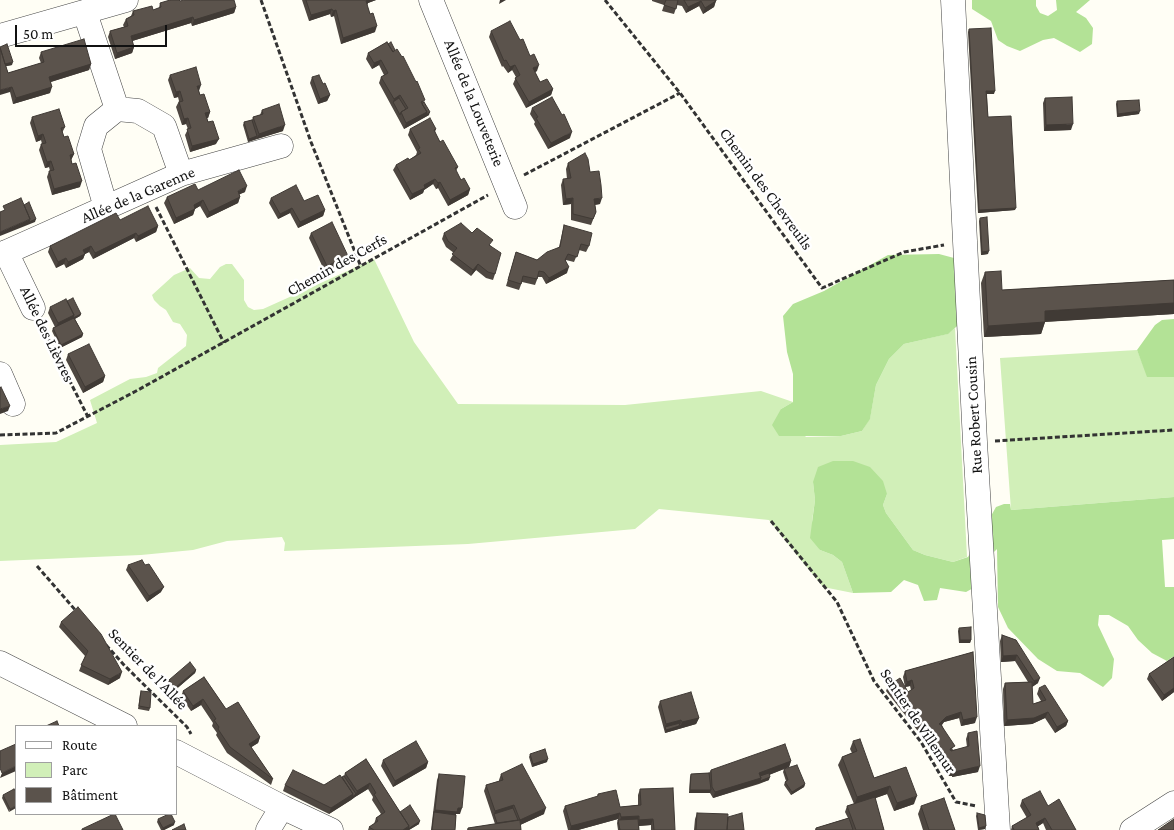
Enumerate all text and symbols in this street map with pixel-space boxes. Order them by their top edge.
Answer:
scale bar [18,15,170,47]
text: 50 m [23,26,53,42]
street label: Allée de la Louveterie [440,37,508,169]
street label: Chemin des Chevreuils [715,124,817,254]
street label: Allée de la Garenne [78,162,198,228]
street label: Chemin des Cerfs [284,230,390,300]
street label: Allée des Lièvres [15,283,79,385]
street label: Rue Robert Cousin [961,356,987,474]
street label: Sentier de l'Allée [104,624,192,714]
street label: Sentier de Villemur [876,665,960,777]
legend [15,725,178,815]
text: Route [62,737,97,753]
text: Parc [62,762,88,778]
text: Bâtiment [62,787,118,803]

